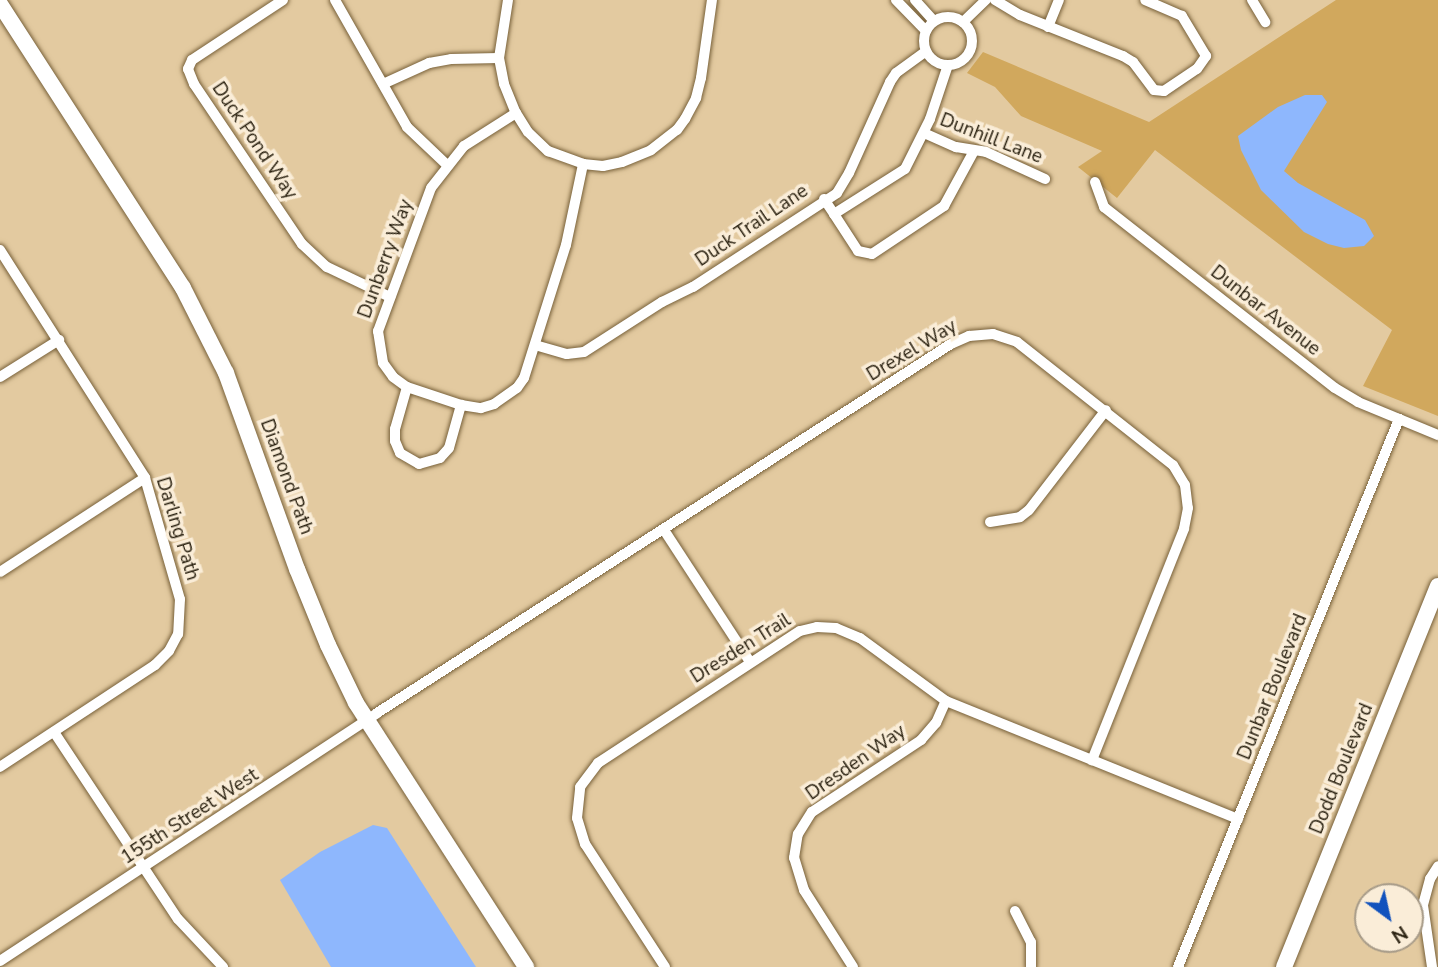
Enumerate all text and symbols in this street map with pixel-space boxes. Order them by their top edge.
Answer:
street label: Duck Pond Way [206,78,302,204]
street label: Dunhill Lane [936,109,1046,169]
street label: Duck Trail Lane [691,180,813,272]
street label: Dunberry Way [354,196,418,322]
street label: Dunbar Avenue [1206,261,1324,361]
street label: Drexel Way [863,315,961,387]
street label: Diamond Path [255,416,317,538]
street label: Darling Path [150,475,204,583]
street label: Dresden Trail [687,609,795,689]
street label: Dunbar Boulevard [1233,611,1313,763]
street label: Dodd Boulevard [1305,700,1379,838]
street label: Dresden Way [802,720,910,806]
street label: 155th Street West [117,764,263,870]
north arrow [1354,883,1424,953]
text: N [1386,919,1412,949]

